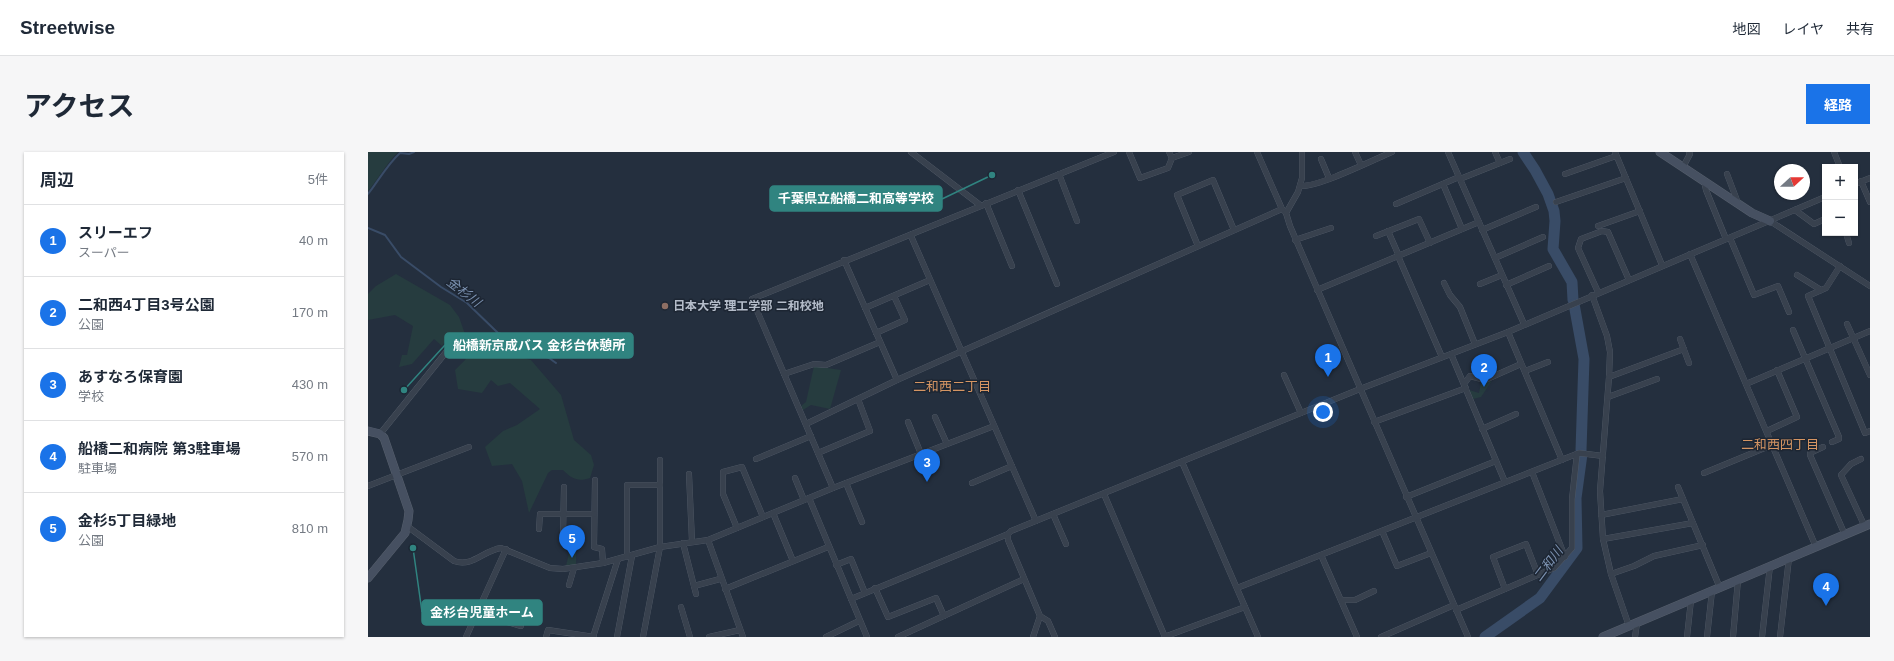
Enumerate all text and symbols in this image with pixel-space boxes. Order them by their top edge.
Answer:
text: Streetwise [20,17,115,38]
text: 地図 [1732,21,1760,37]
text: レイヤ [1782,21,1824,37]
text: 共有 [1846,21,1874,37]
button: 経路 [1806,84,1870,124]
text: アクセス [24,91,135,122]
north arrow [1774,164,1810,200]
map controls [1822,164,1858,236]
button: + [1822,164,1858,200]
text: 周辺 [40,171,74,190]
text: 5件 [308,172,328,187]
callout: 千葉県立船橋二和高等学校 [770,186,942,211]
text: 千葉県立船橋二和高等学校 [778,191,934,206]
button: − [1822,200,1858,236]
text: スリーエフ [78,224,153,241]
text: 1 [49,233,57,248]
text: 40 m [299,233,328,248]
text: スーパー [78,245,130,260]
water label: 金杉川 [444,274,486,311]
text: 二和西4丁目3号公園 [78,296,215,313]
place label: 日本大学 理工学部 二和校地 [673,299,824,313]
marker: 日本大学 理工学部 二和校地 [660,301,670,311]
text: 2 [49,305,57,320]
text: 170 m [292,305,328,320]
text: 公園 [78,317,104,332]
callout: 船橋新京成バス 金杉台休憩所 [445,333,633,358]
text: 船橋新京成バス 金杉台休憩所 [453,338,625,353]
pin: 1 [1315,344,1341,377]
pin: 2 [1471,354,1497,387]
text: あすなろ保育園 [78,368,183,385]
text: 3 [49,377,57,392]
text: 430 m [292,377,328,392]
district label: 二和西二丁目 [913,379,991,394]
text: 学校 [78,389,104,404]
your location [1313,402,1333,422]
district label: 二和西四丁目 [1741,437,1819,452]
text: 船橋二和病院 第3駐車場 [78,440,241,457]
text: 4 [49,449,57,464]
text: 570 m [292,449,328,464]
pin: 3 [914,449,940,482]
text: 駐車場 [78,461,117,476]
text: 金杉5丁目緑地 [78,512,176,529]
text: 5 [49,521,57,536]
text: 810 m [292,521,328,536]
pin: 5 [559,525,585,558]
text: 公園 [78,533,104,548]
water label: 二和川 [1530,542,1567,584]
pin: 4 [1813,573,1839,606]
callout: 金杉台児童ホーム [422,600,542,625]
text: 金杉台児童ホーム [430,605,534,620]

